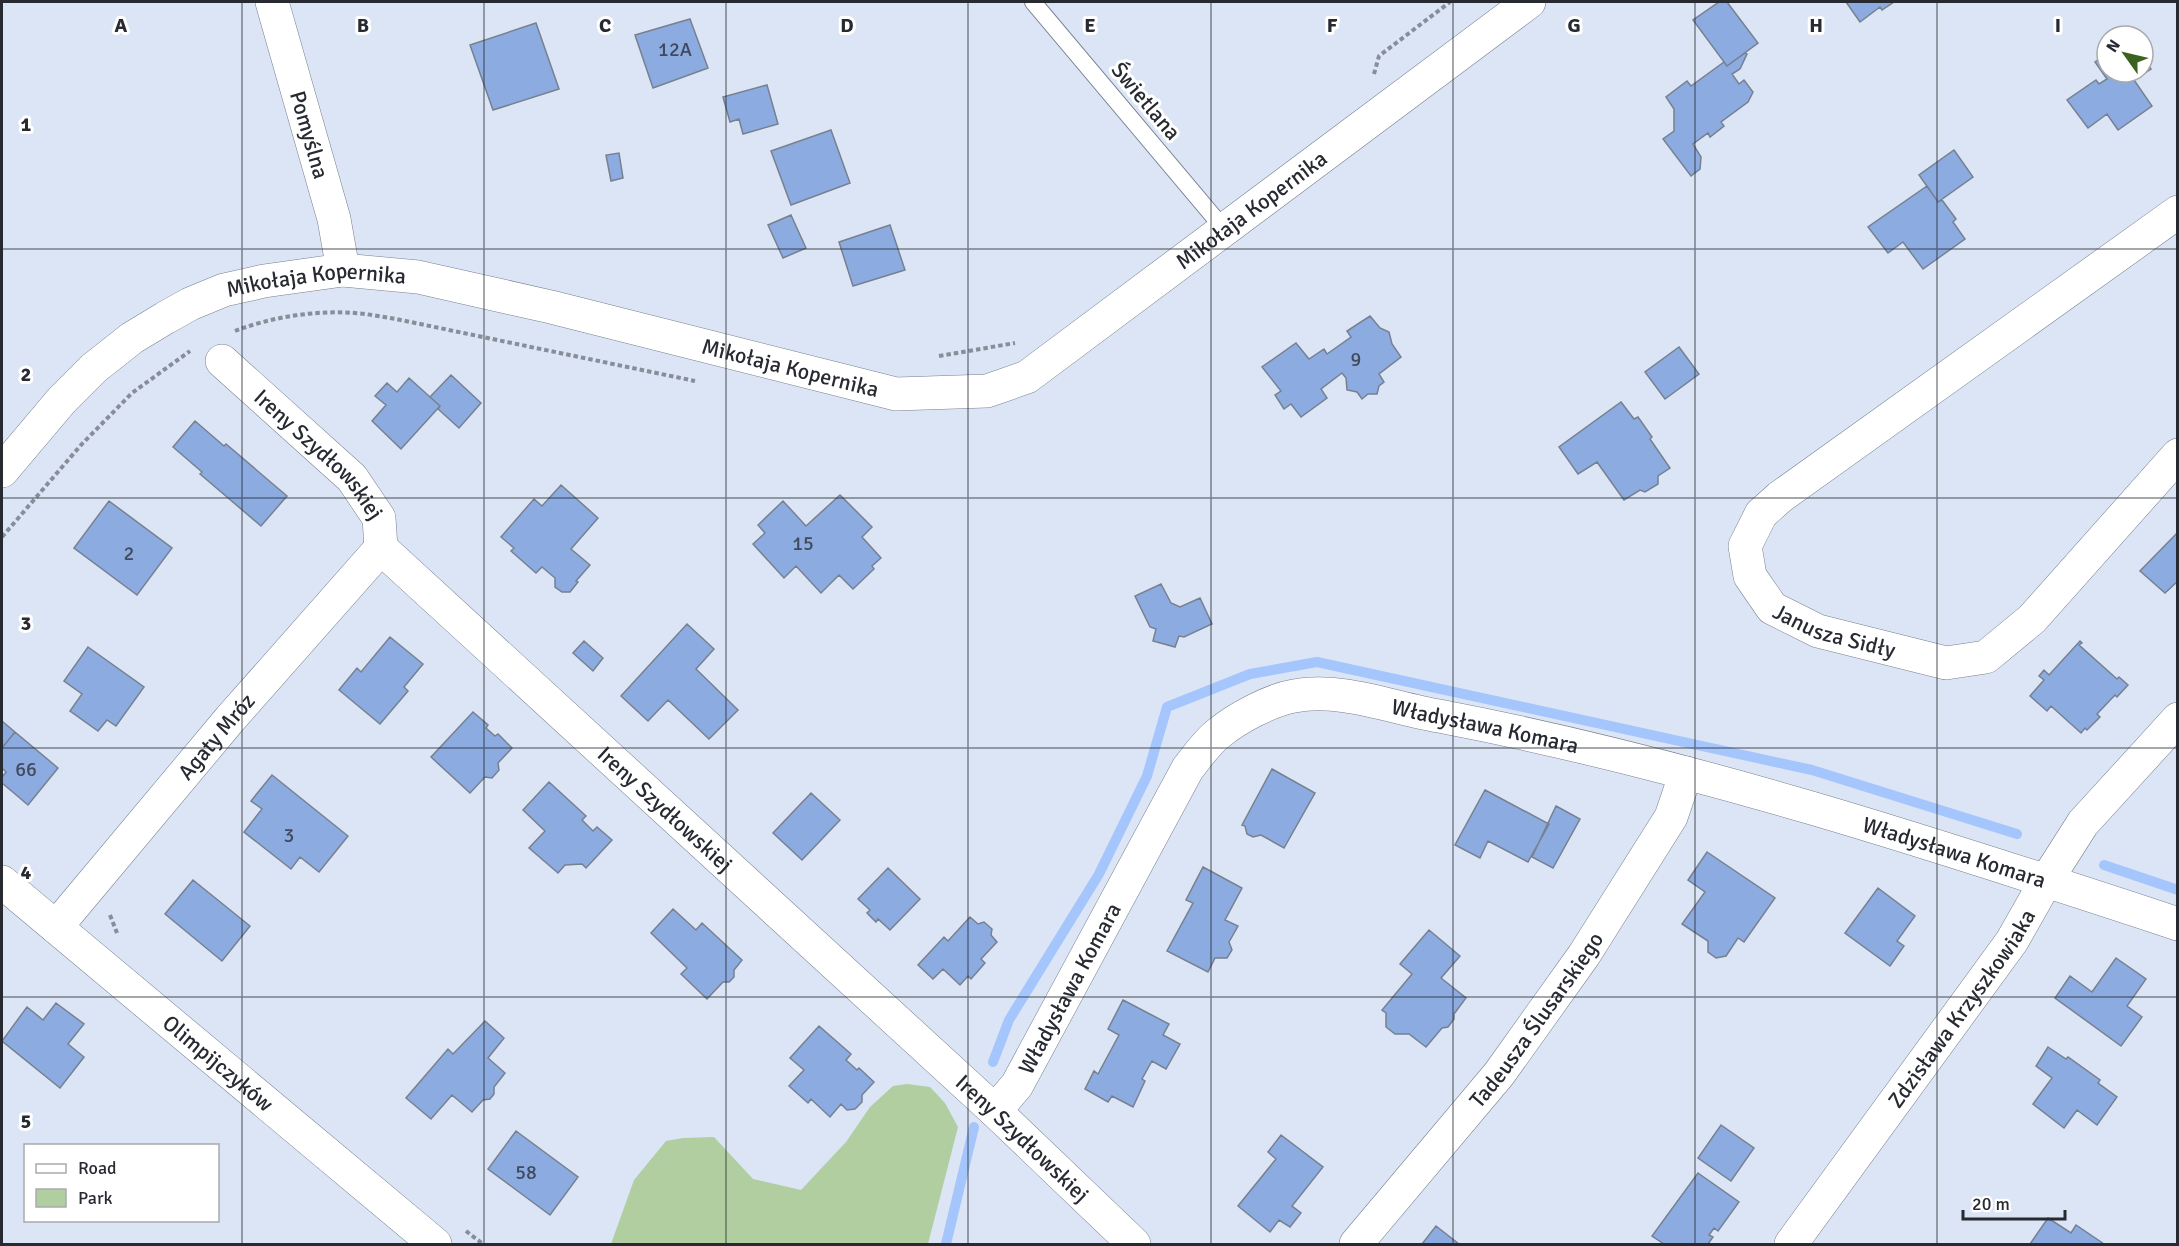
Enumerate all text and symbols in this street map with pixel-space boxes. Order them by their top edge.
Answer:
text: A [115,13,128,38]
text: B [357,13,369,38]
text: C [599,13,611,38]
text: D [840,13,854,38]
text: E [1084,13,1096,38]
text: F [1327,13,1338,38]
text: G [1567,13,1581,38]
text: H [1809,13,1823,38]
text: I [2055,13,2061,38]
north arrow [2095,24,2155,84]
text: N [2102,36,2125,56]
house number: 12A [658,37,692,62]
street label: Świetlana [1106,57,1186,145]
street label: Pomyślna [285,88,335,182]
text: 1 [21,112,32,137]
street label: Mikołaja Kopernika [1170,144,1332,275]
street label: Mikołaja Kopernika [223,256,407,303]
street label: Mikołaja Kopernika [699,332,882,403]
house number: 9 [1351,347,1361,372]
text: 2 [21,362,31,387]
street label: Ireny Szydłowskiej [249,383,389,525]
house number: 15 [792,531,814,556]
house number: 2 [124,541,134,566]
street label: Janusza Sidły [1769,597,1899,664]
text: 3 [21,611,31,636]
street label: Agaty Mróz [172,687,260,785]
street label: Władysława Komara [1389,692,1581,759]
street label: Ireny Szydłowskiej [592,740,739,877]
house number: 66 [15,757,37,782]
street label: Władysława Komara [1859,810,2049,893]
house number: 3 [284,823,294,848]
text: 4 [21,860,32,885]
street label: Władysława Komara [1012,898,1126,1079]
street label: Zdzisława Krzyszkowiaka [1882,904,2041,1113]
street label: Tadeusza Ślusarskiego [1463,927,1609,1113]
street label: Olimpijczyków [157,1009,279,1117]
street label: Ireny Szydłowskiej [950,1068,1095,1208]
text: 5 [21,1109,31,1134]
legend [24,1144,219,1222]
text: Road [78,1157,117,1179]
house number: 58 [515,1160,537,1185]
scale bar [1963,1183,2065,1221]
text: Park [78,1187,113,1209]
text: 20 m [1972,1193,2010,1215]

